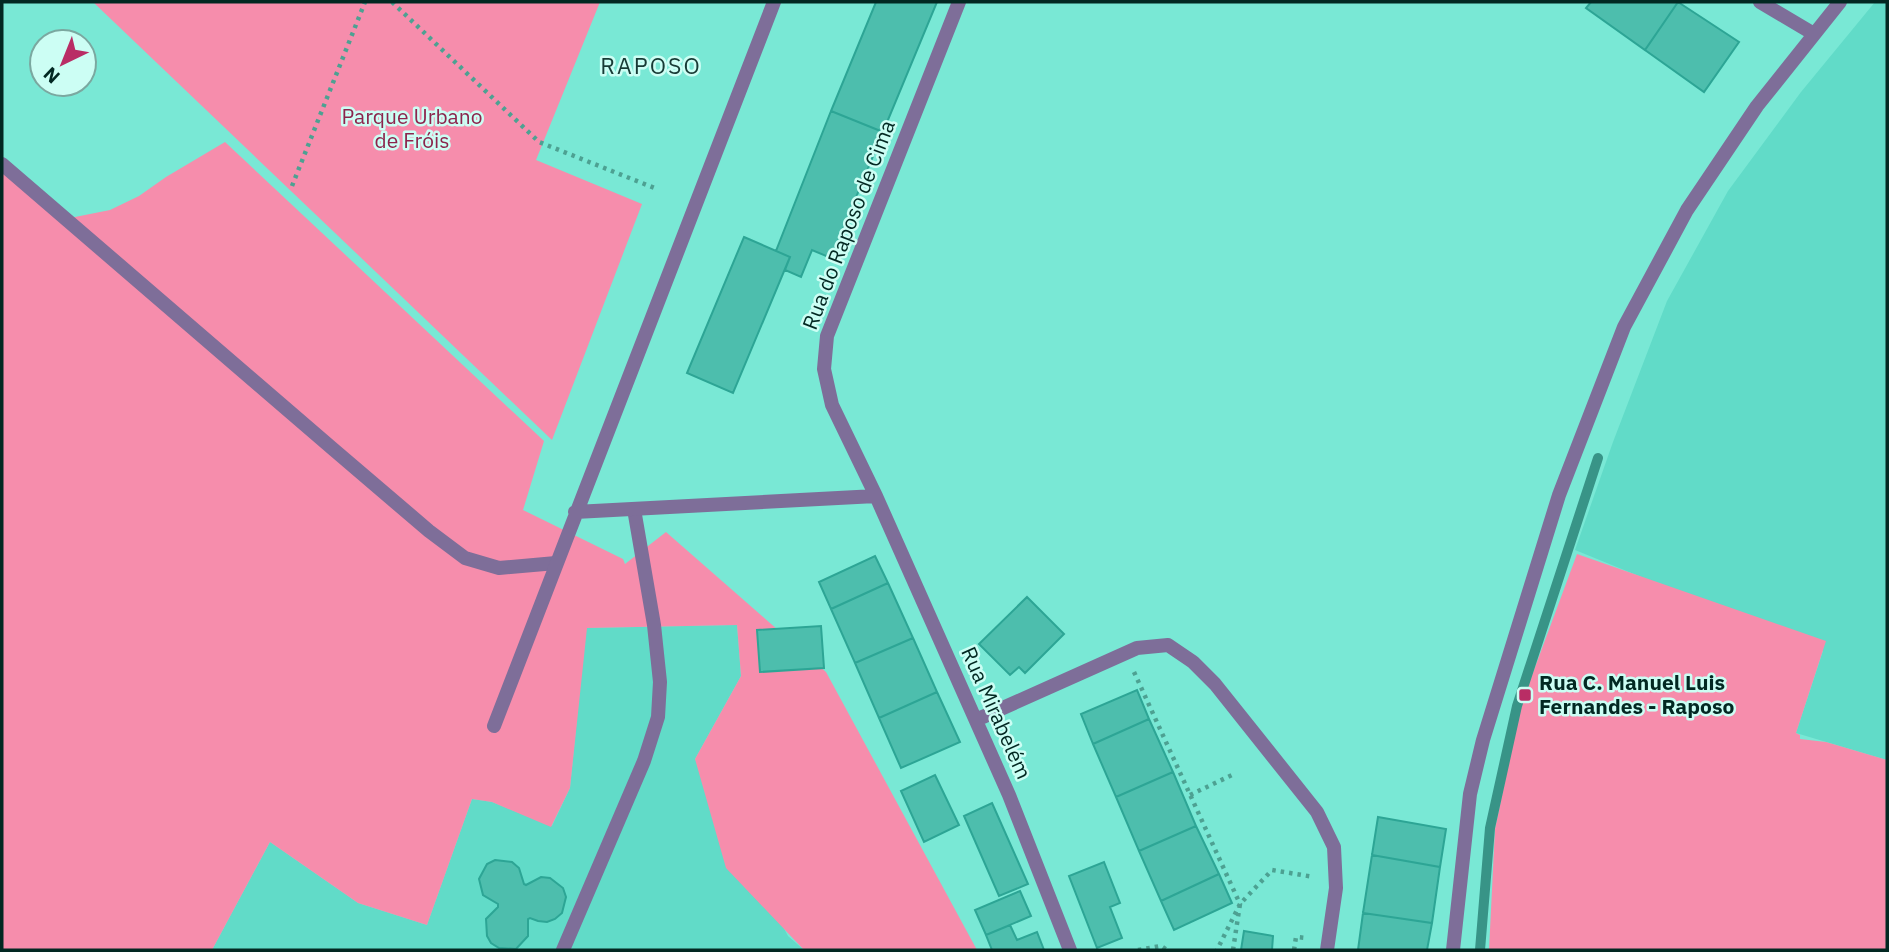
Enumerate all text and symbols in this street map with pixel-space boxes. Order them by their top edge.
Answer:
north arrow [28,28,98,98]
district label: RAPOSO [600,50,702,80]
text: N [38,62,65,89]
park label: Parque Urbano de Fróis [342,102,482,154]
street label: Rua do Raposo de Cima [795,116,901,333]
street label: Rua Mirabelém [955,642,1039,783]
place label: Rua C. Manuel Luis Fernandes - Raposo [1539,668,1734,720]
marker: Rua C. Manuel Luis Fernandes - Raposo [1517,687,1533,703]

